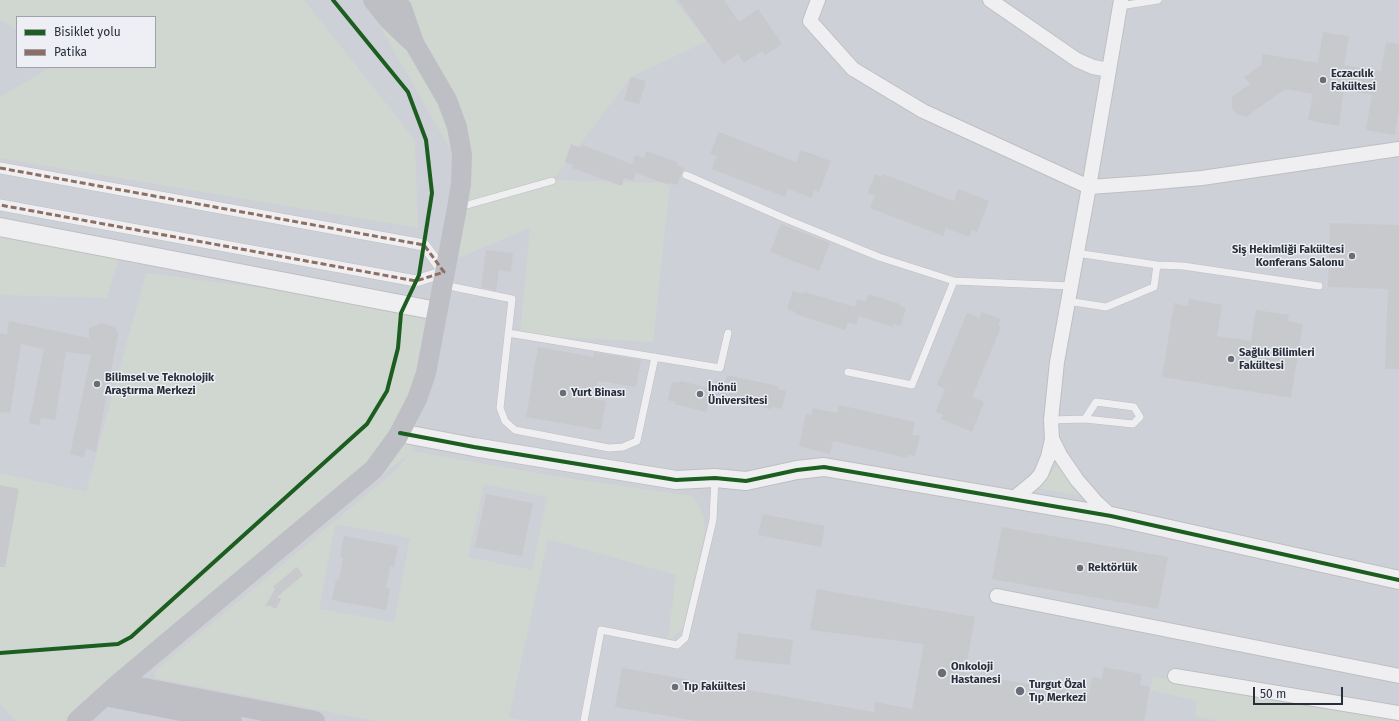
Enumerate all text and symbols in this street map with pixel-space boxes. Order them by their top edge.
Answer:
legend [16,16,156,68]
text: Bisiklet yolu [54,25,121,39]
text: Patika [54,45,87,59]
place label: Eczacılık Fakültesi [1331,67,1376,93]
marker: Eczacılık Fakültesi [1318,75,1328,85]
place label: Siş Hekimliği Fakültesi Konferans Salonu [1232,243,1344,269]
marker: Siş Hekimliği Fakültesi Konferans Salonu [1347,251,1357,261]
place label: Sağlık Bilimleri Fakültesi [1239,346,1315,372]
marker: Sağlık Bilimleri Fakültesi [1226,354,1236,364]
place label: Bilimsel ve Teknolojik Araştırma Merkezi [105,371,214,397]
marker: Bilimsel ve Teknolojik Araştırma Merkezi [92,379,102,389]
place label: İnönü Üniversitesi [708,381,767,407]
place label: Yurt Binası [571,386,625,400]
marker: Yurt Binası [558,388,568,398]
marker: İnönü Üniversitesi [695,389,705,399]
place label: Rektörlük [1088,561,1137,575]
marker: Rektörlük [1075,563,1085,573]
place label: Onkoloji Hastanesi [951,660,1001,686]
marker: Onkoloji Hastanesi [936,667,948,679]
place label: Turgut Özal Tıp Merkezi [1029,678,1086,704]
scale bar [1255,679,1345,705]
place label: Tıp Fakültesi [683,680,746,694]
marker: Tıp Fakültesi [670,682,680,692]
marker: Turgut Özal Tıp Merkezi [1014,685,1026,697]
text: 50 m [1260,687,1286,701]

